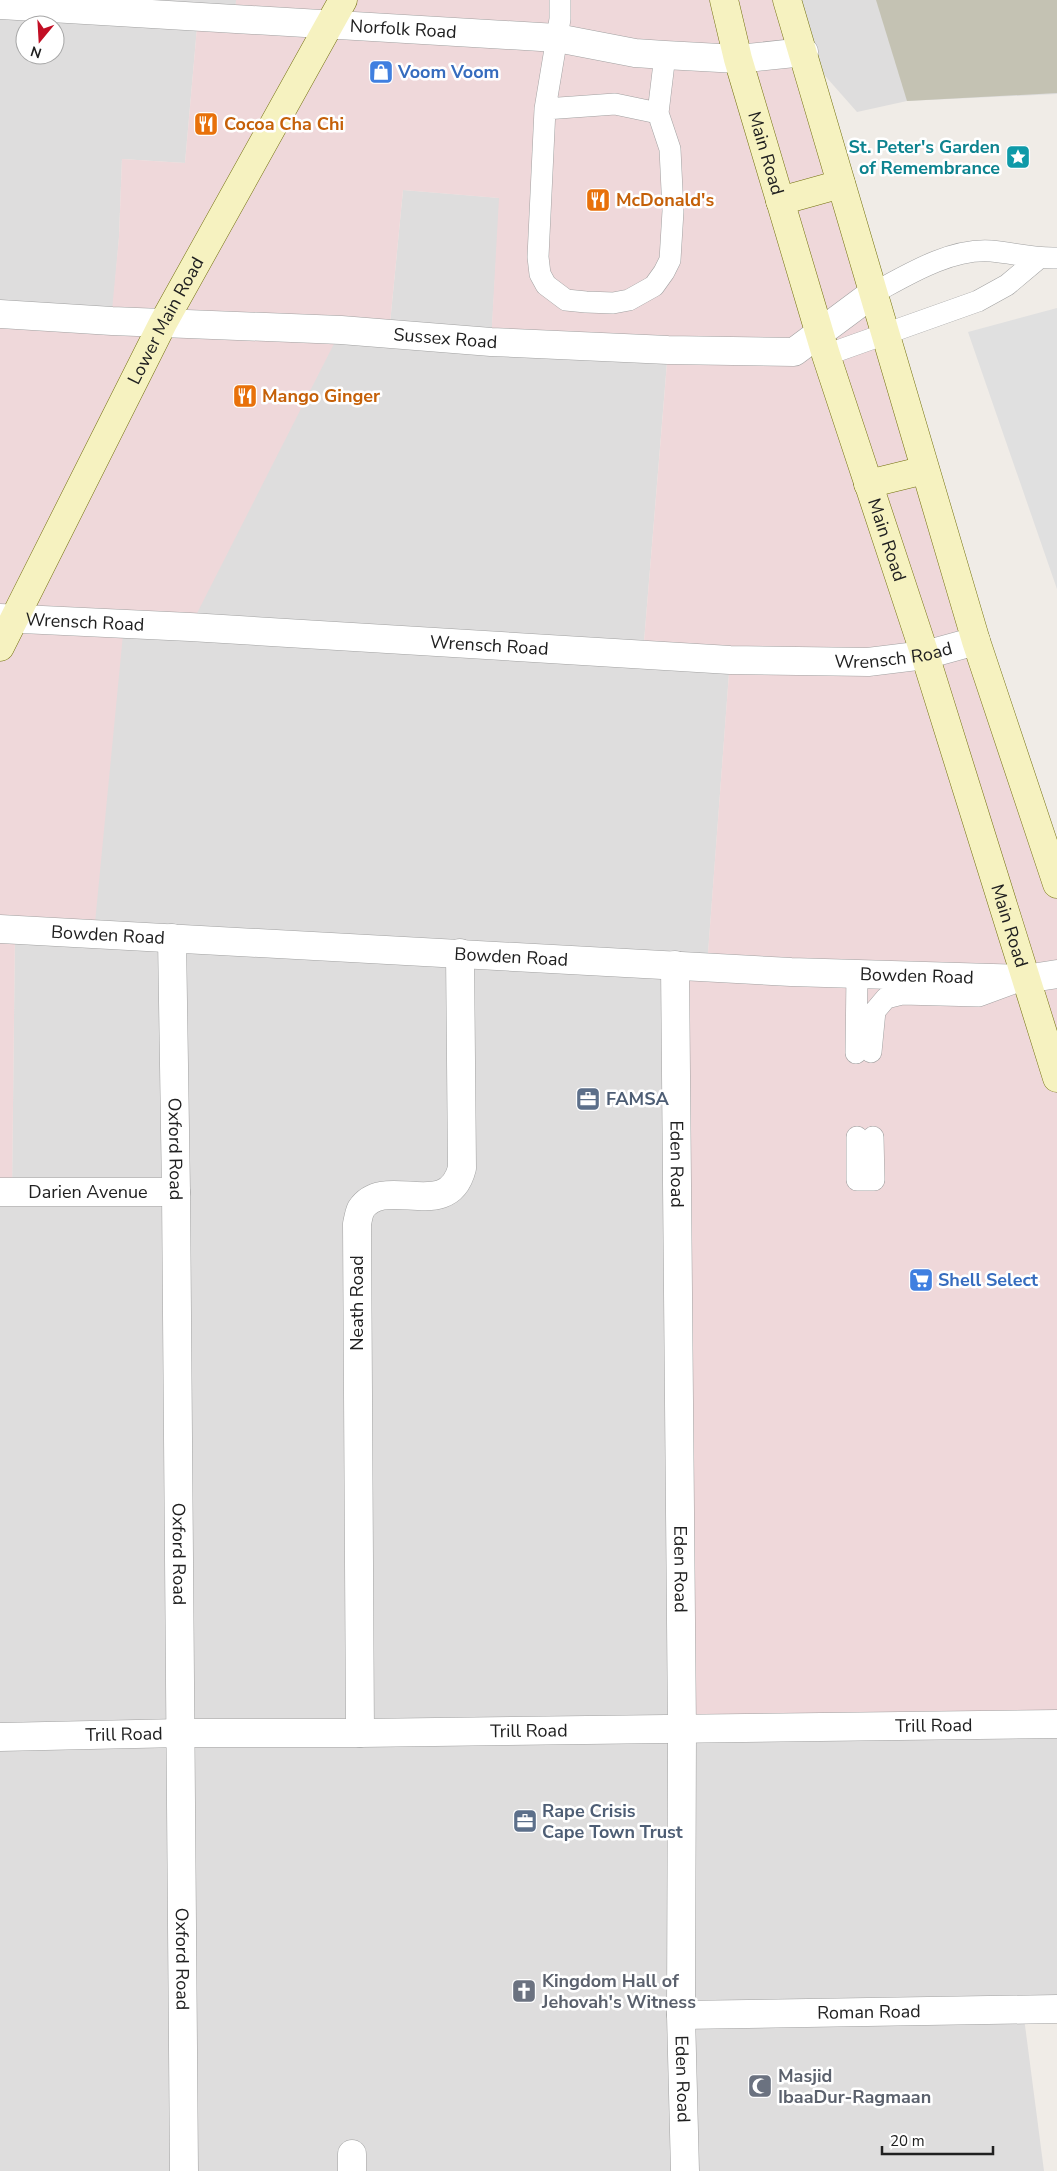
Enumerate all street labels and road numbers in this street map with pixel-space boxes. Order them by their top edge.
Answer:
street label: Norfolk Road [349,14,457,44]
street label: Main Road [742,109,790,198]
street label: Lower Main Road [122,253,209,388]
street label: Sussex Road [392,322,498,354]
street label: Main Road [862,495,912,584]
street label: Wrensch Road [25,607,145,637]
street label: Wrensch Road [429,630,549,661]
street label: Wrensch Road [834,636,955,674]
street label: Main Road [985,881,1034,970]
street label: Bowden Road [50,920,165,950]
street label: Bowden Road [454,942,569,972]
street label: Bowden Road [859,962,974,989]
street label: Oxford Road [163,1098,188,1200]
street label: Eden Road [664,1120,689,1208]
street label: Darien Avenue [28,1180,148,1204]
street label: Neath Road [345,1255,369,1351]
street label: Oxford Road [167,1503,191,1605]
street label: Eden Road [668,1525,693,1613]
street label: Trill Road [895,1713,973,1738]
street label: Trill Road [490,1718,568,1743]
street label: Trill Road [85,1721,163,1747]
street label: Oxford Road [170,1908,195,2010]
street label: Roman Road [817,1999,921,2025]
street label: Eden Road [670,2035,696,2123]

